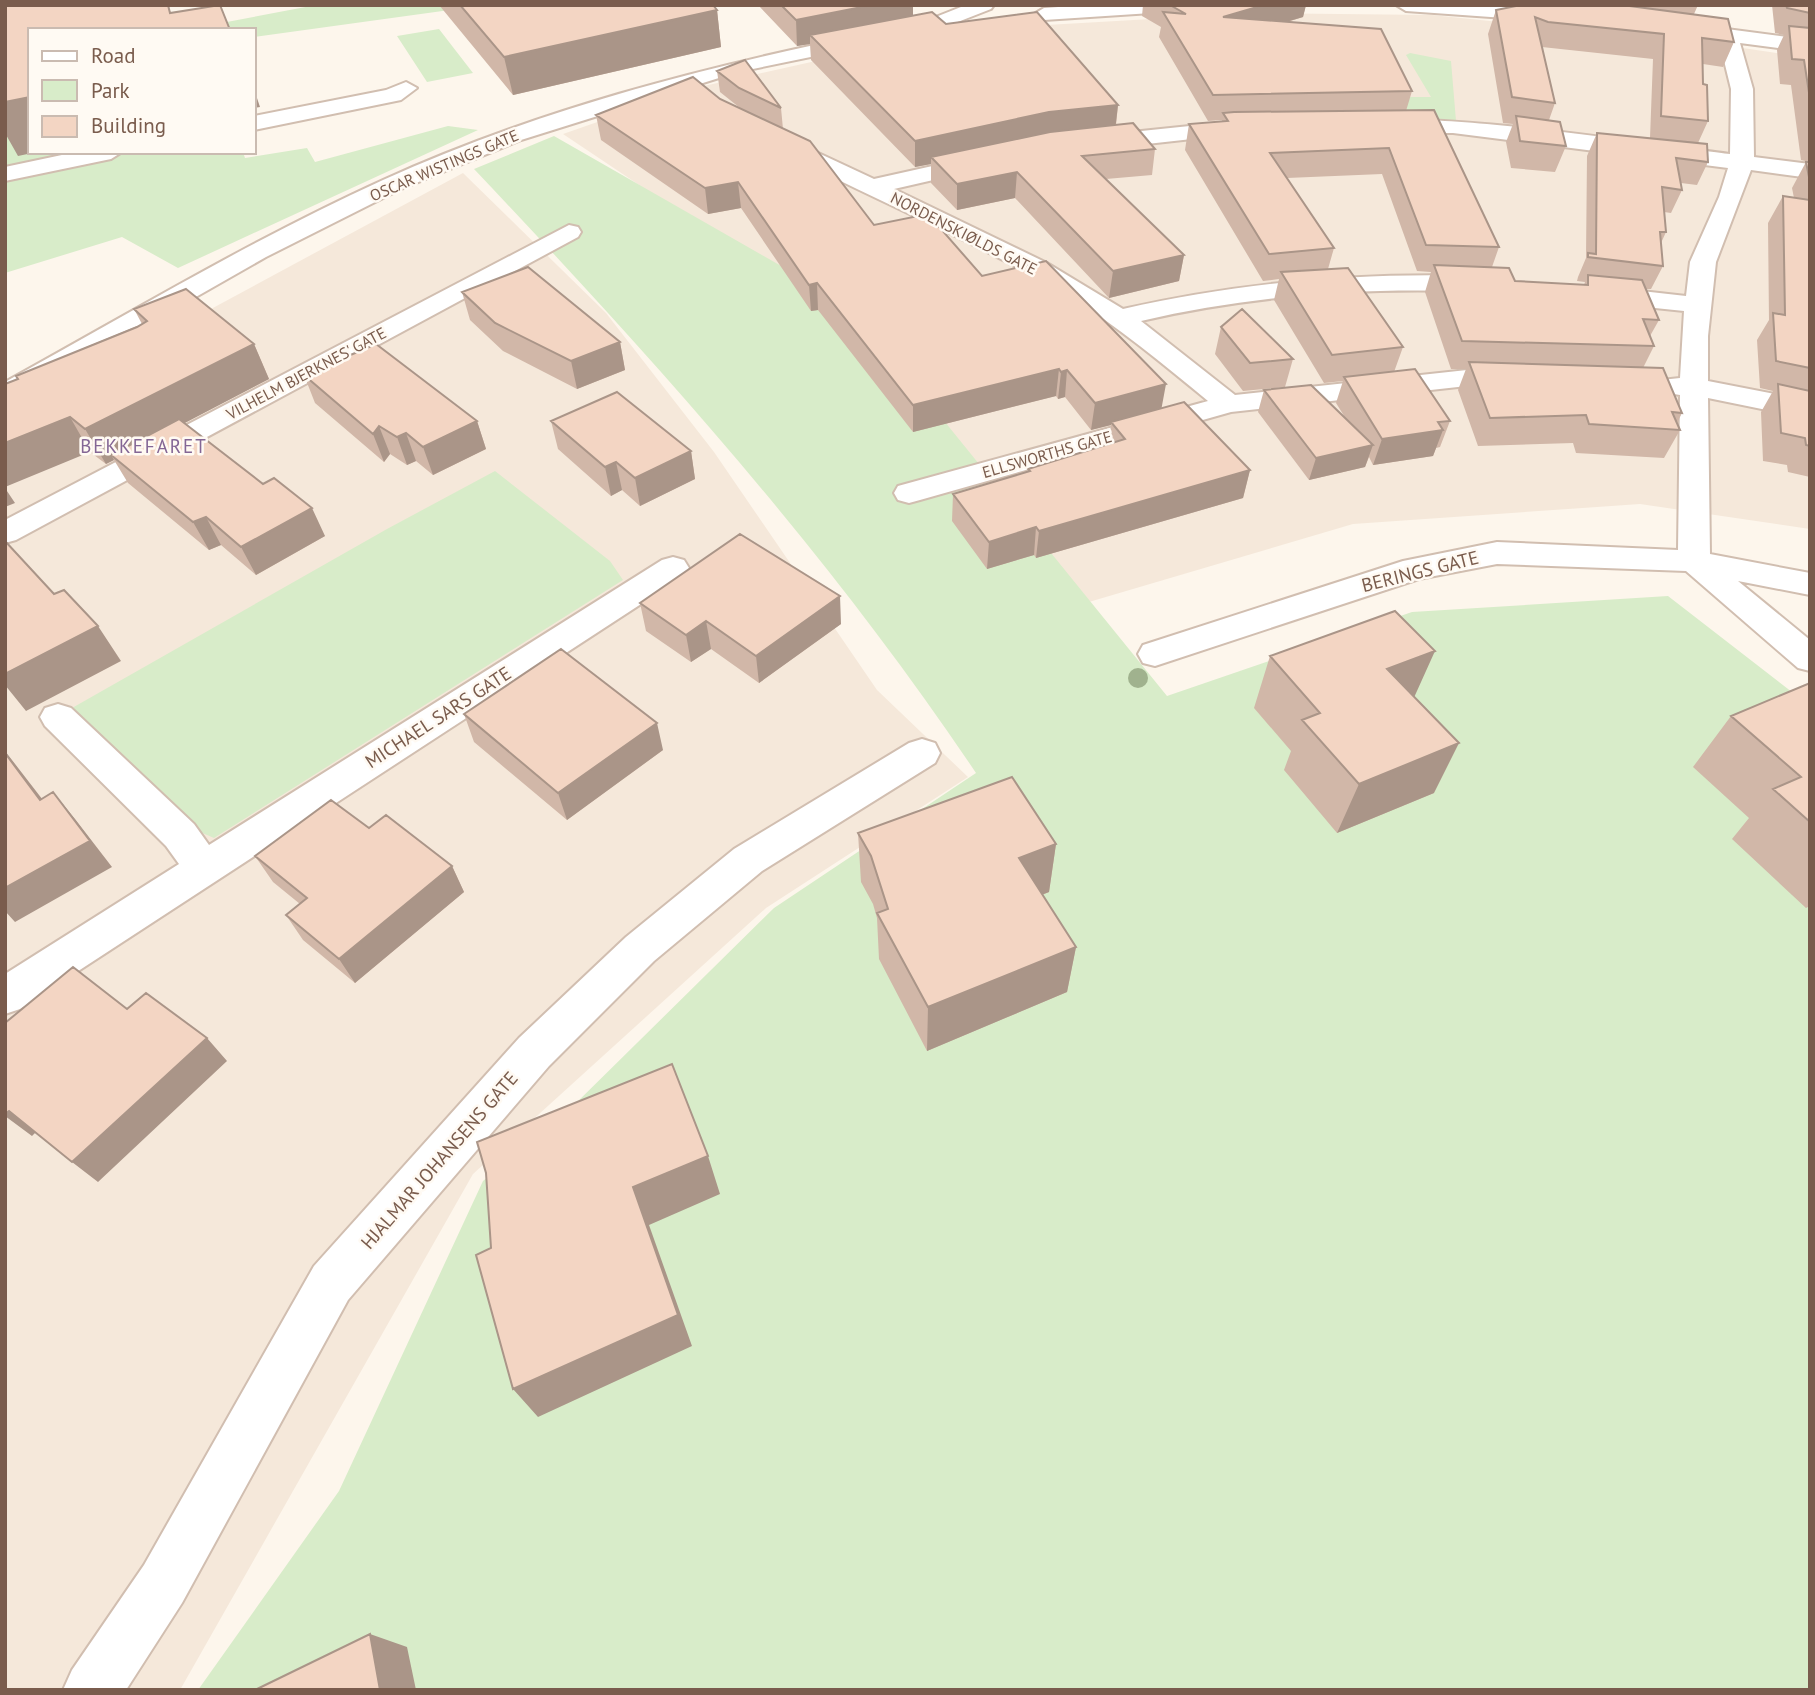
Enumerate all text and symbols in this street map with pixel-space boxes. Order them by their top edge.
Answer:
legend [28,28,256,154]
text: Road [91,42,135,69]
text: Park [91,77,130,104]
text: Building [91,112,166,139]
street label: OSCAR WISTINGS GATE [367,125,521,205]
street label: NORDENSKIØLDS GATE [887,187,1041,279]
street label: VILHELM BJERKNES' GATE [222,322,389,424]
street label: ELLSWORTHS GATE [980,426,1114,482]
district label: BEKKEFARET [80,434,208,458]
street label: BERINGS GATE [1359,545,1481,597]
street label: MICHAEL SARS GATE [360,661,516,773]
street label: HJALMAR JOHANSENS GATE [355,1066,523,1254]

